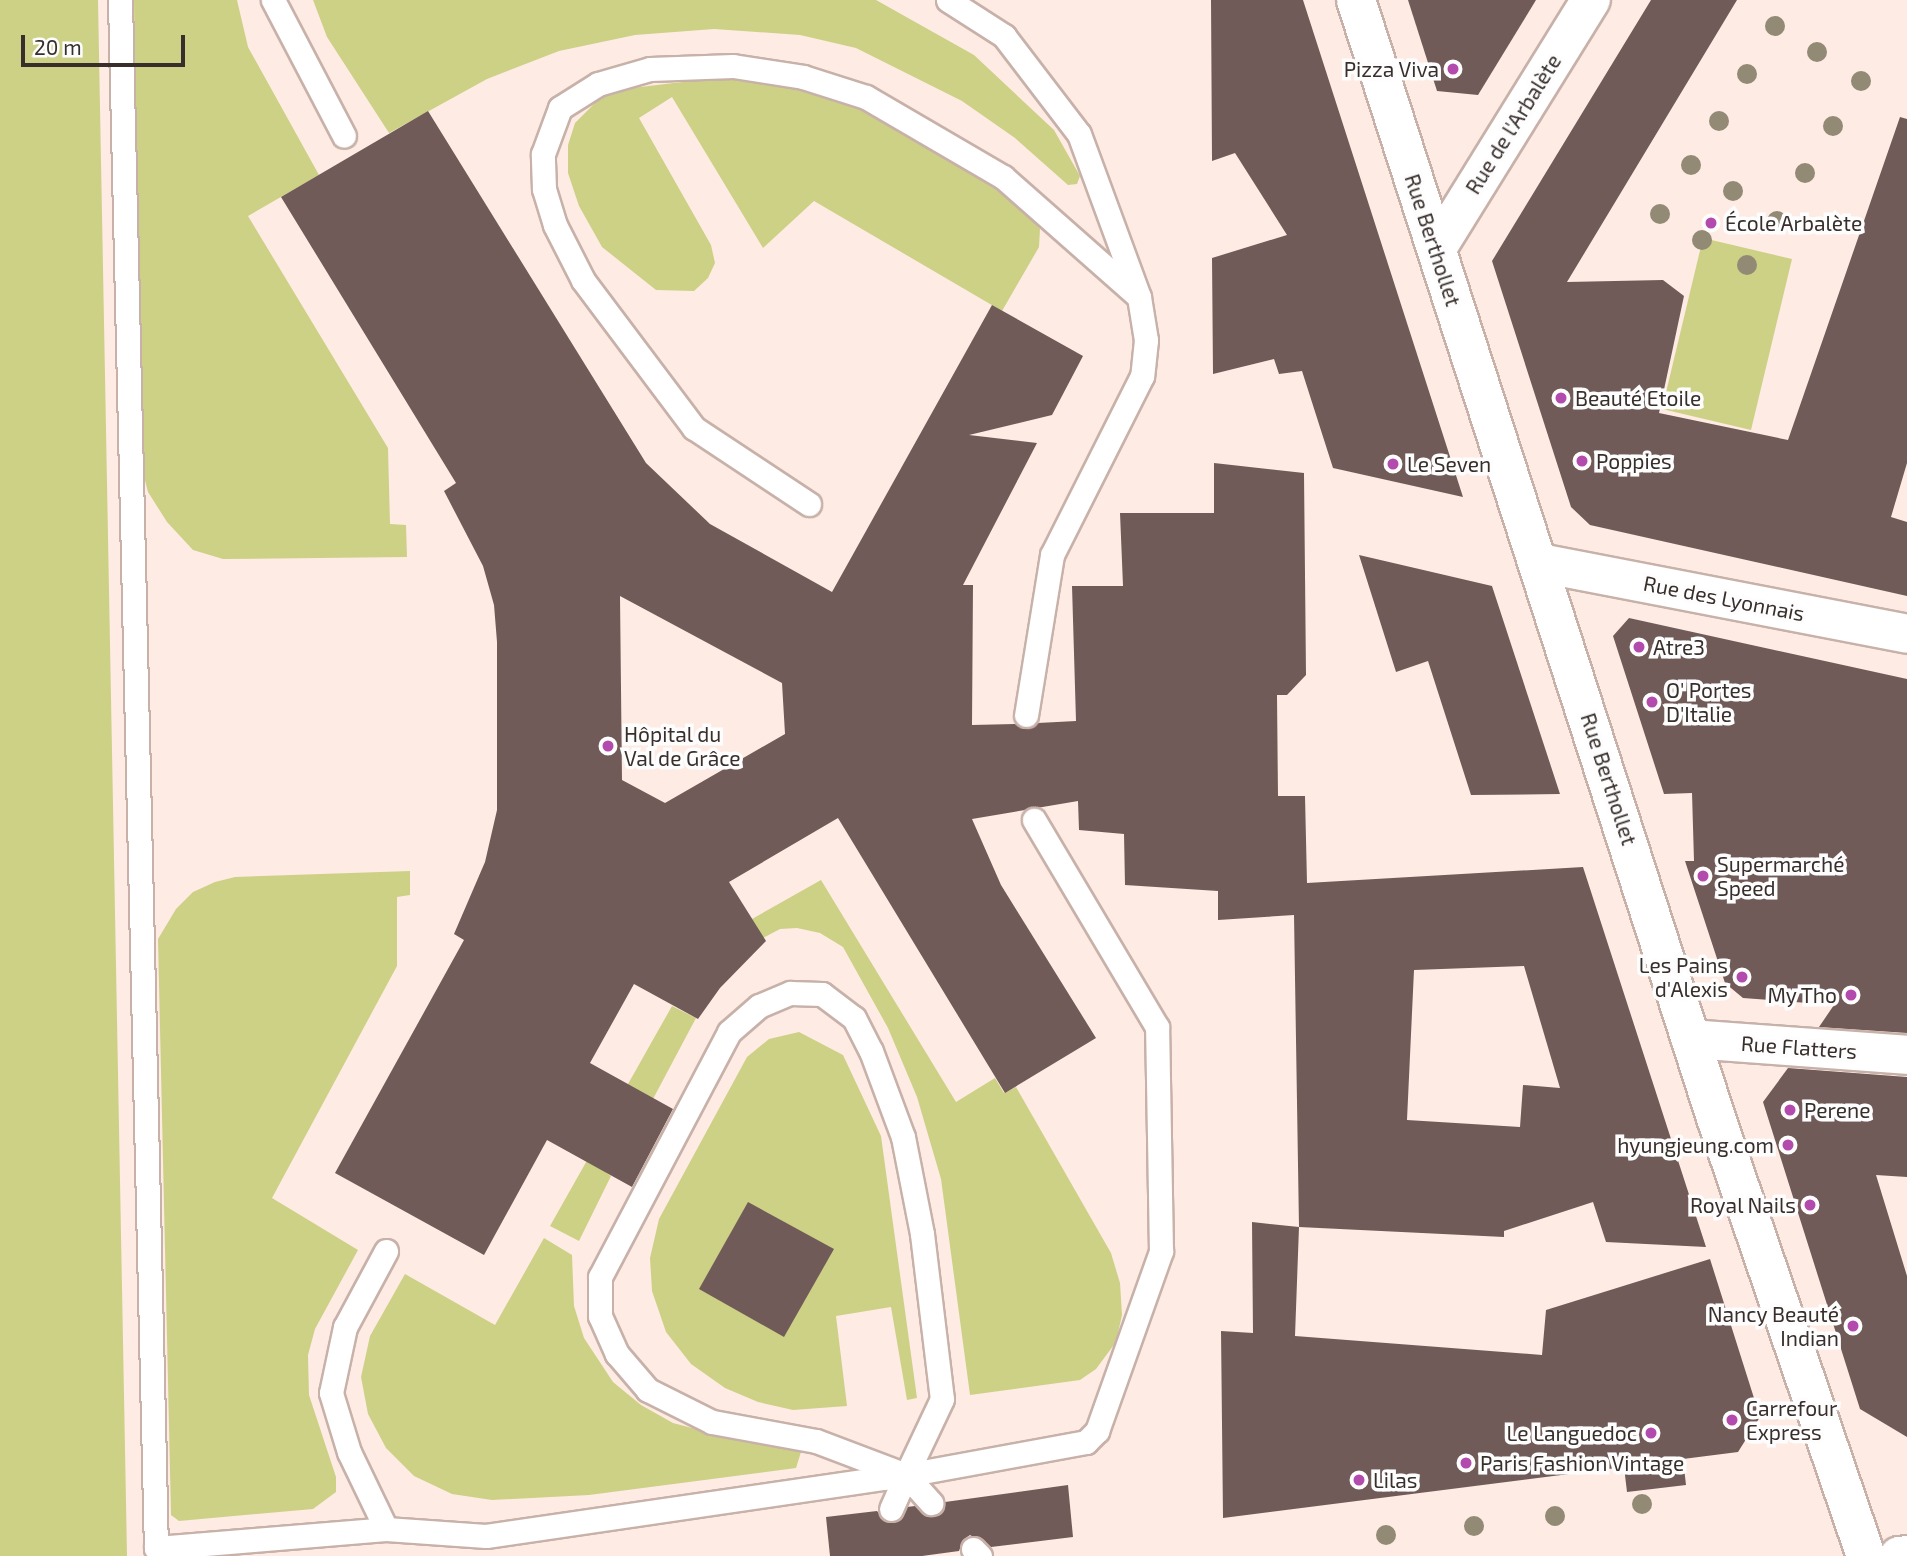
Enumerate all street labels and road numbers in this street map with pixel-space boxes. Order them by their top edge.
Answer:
street label: Rue de l'Arbalète [1460,49,1566,199]
street label: Rue Berthollet [1400,171,1466,309]
street label: Rue des Lyonnais [1641,570,1807,626]
street label: Rue Berthollet [1576,710,1642,848]
street label: Rue Flatters [1740,1030,1858,1064]

